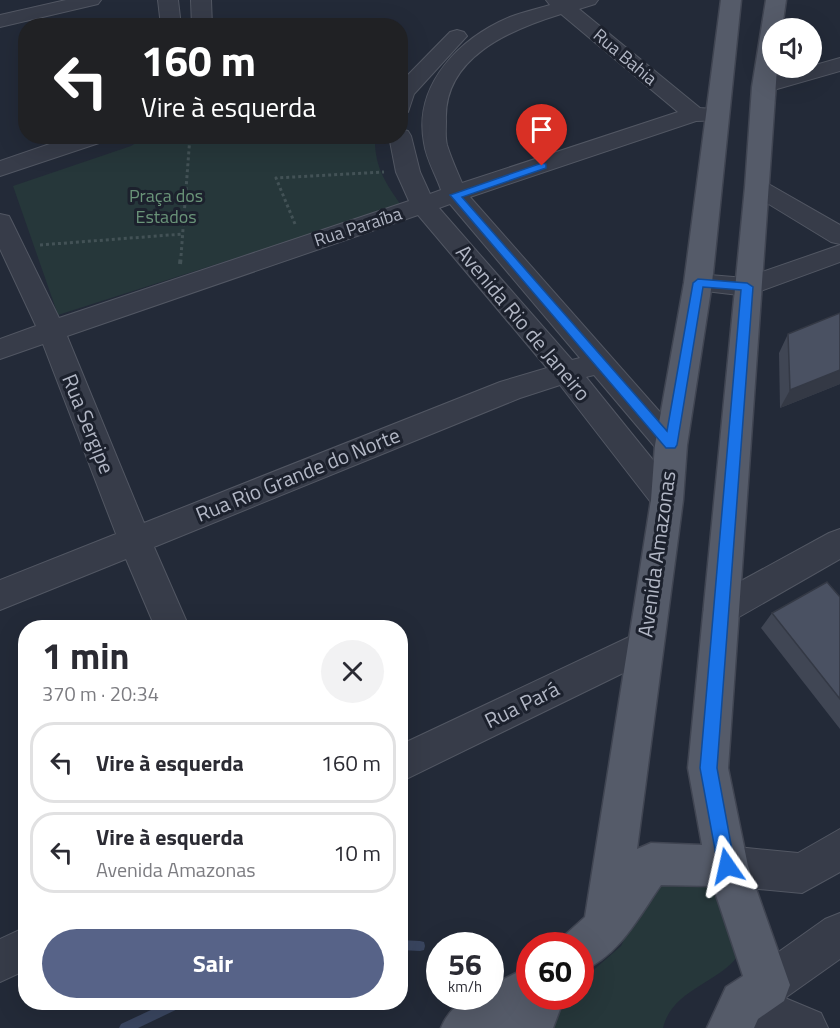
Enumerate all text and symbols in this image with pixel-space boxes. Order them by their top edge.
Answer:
map controls [762,18,822,78]
button: sound [762,18,822,78]
street label: Rua Bahia [587,22,663,91]
text: 160 m [141,28,256,92]
icon: left [42,42,120,120]
text: Vire à esquerda [141,86,316,127]
pin [516,104,567,166]
icon: arrive [525,113,558,146]
park label: Praça dos Estados [129,182,203,230]
street label: Rua Paraíba [310,200,405,253]
street label: Avenida Rio de Janeiro [449,237,599,408]
street label: Rua Sergipe [54,369,123,478]
street label: Rua Rio Grande do Norte [191,418,405,530]
street label: Avenida Amazonas [629,469,684,639]
text: 1 min [42,628,129,683]
button: close [321,640,384,703]
street label: Rua Pará [479,672,565,736]
text: 370 m · 20:34 [42,678,159,709]
icon: left [45,746,78,779]
text: Vire à esquerda [96,746,244,780]
text: 160 m [321,746,381,780]
text: Vire à esquerda [96,820,244,854]
position arrow [695,834,759,898]
icon: left [45,836,78,869]
text: 10 m [333,836,381,870]
text: Avenida Amazonas [96,854,256,885]
button: Sair [42,929,384,998]
speed limit sign: 60 [516,932,594,1010]
text: 56 [448,941,482,987]
text: km/h [448,975,482,998]

